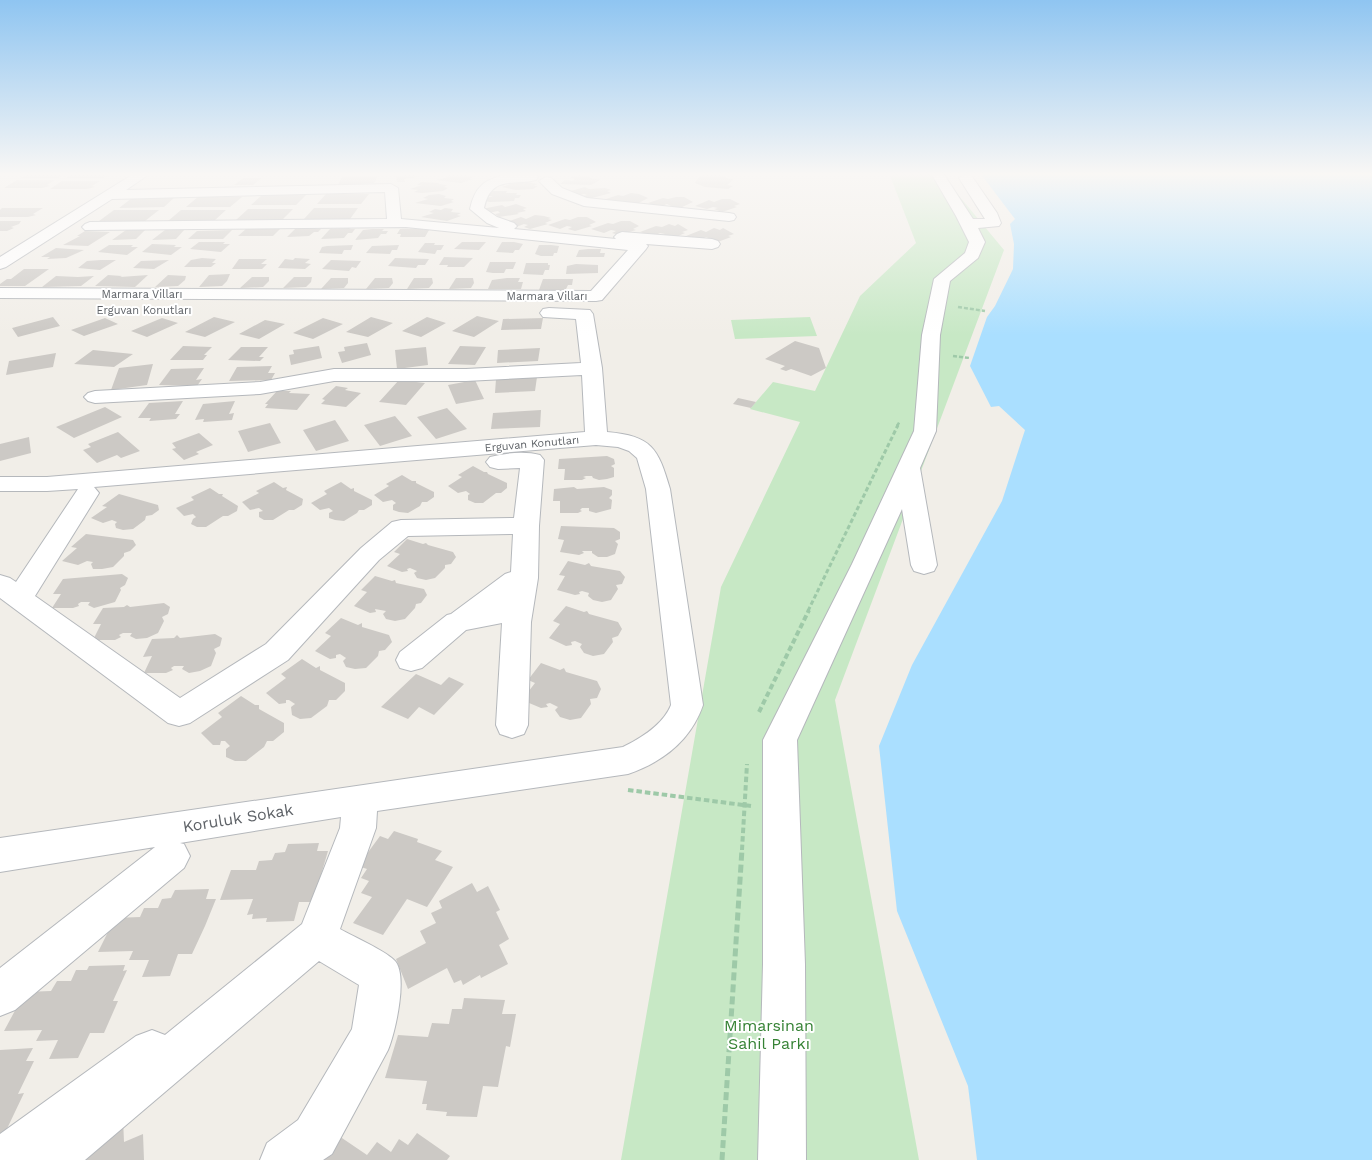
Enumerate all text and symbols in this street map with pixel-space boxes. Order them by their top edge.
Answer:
street label: Marmara Vilları [102,288,182,301]
street label: Marmara Vilları [507,290,587,303]
street label: Erguvan Konutları [97,304,191,317]
street label: Erguvan Konutları [484,433,580,455]
street label: Koruluk Sokak [181,800,295,836]
park label: Mimarsinan Sahil Parkı [724,1016,814,1053]

